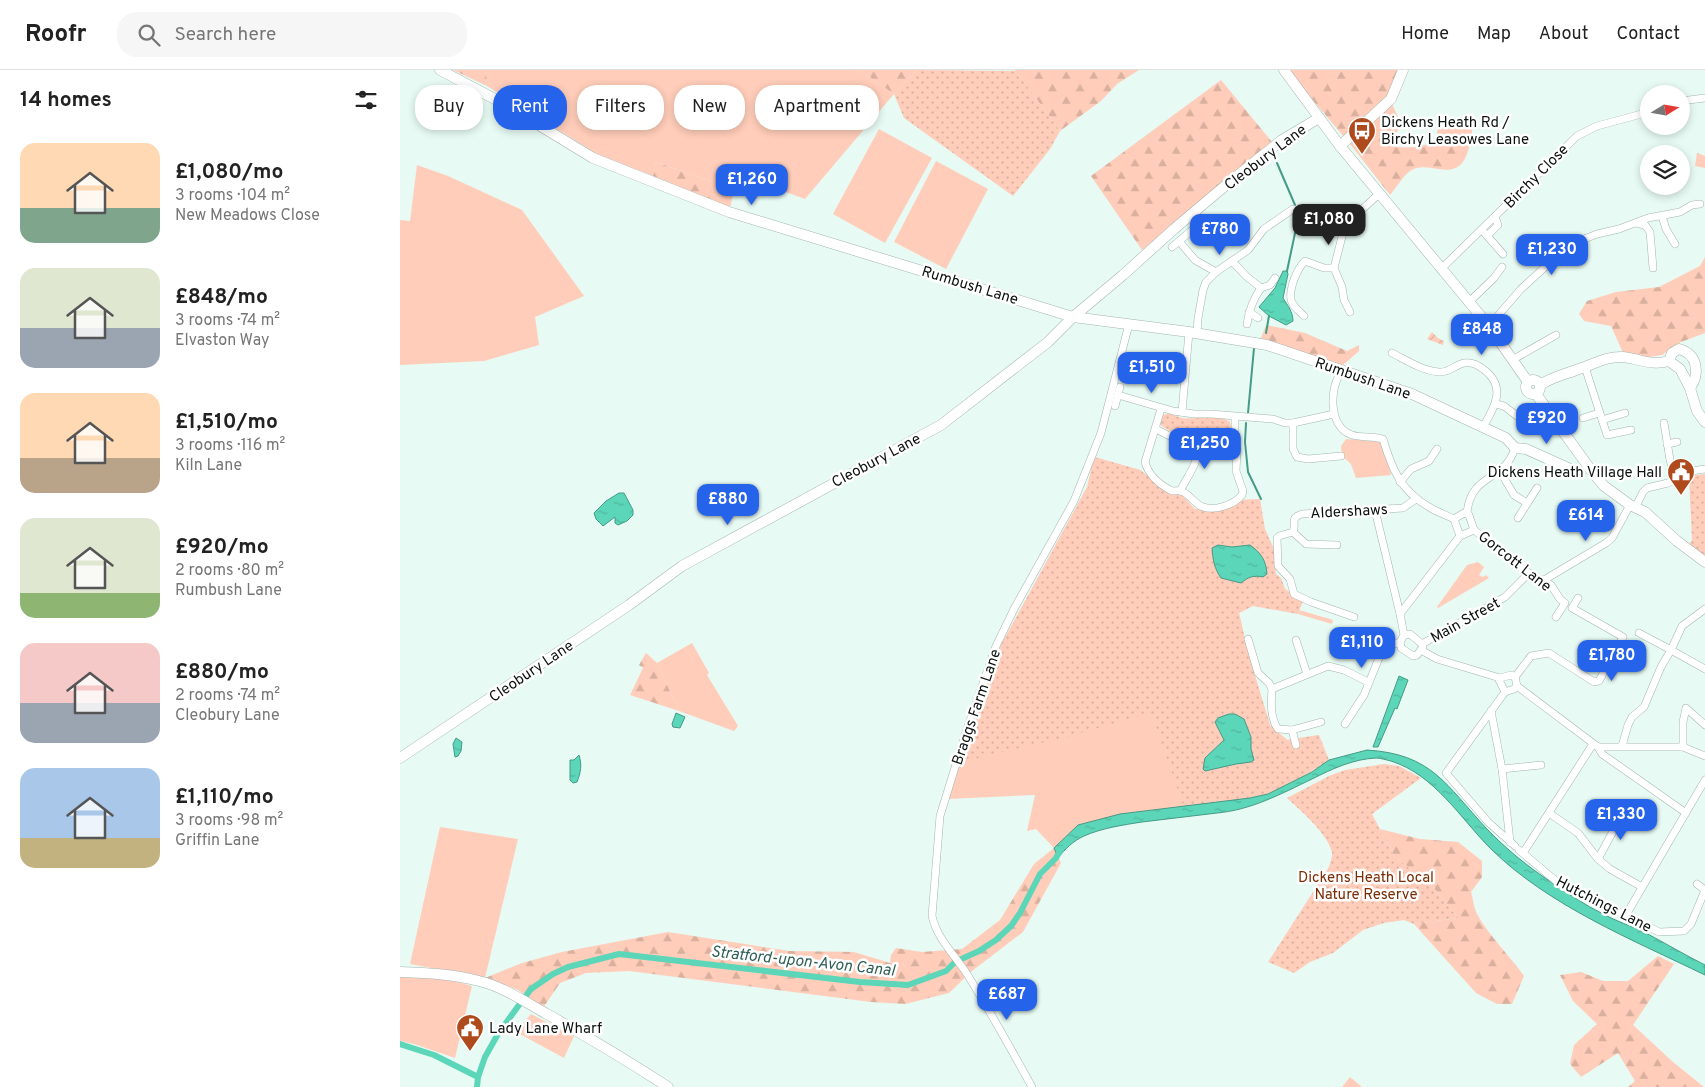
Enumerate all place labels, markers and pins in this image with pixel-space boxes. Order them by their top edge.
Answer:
place label: Dickens Heath Rd / Birchy Leasowes Lane [1381,114,1529,150]
bus stop icon: Dickens Heath Rd / Birchy Leasowes Lane [1347,116,1377,155]
pin: £1,260 [711,164,793,206]
pin: £1,080 [1288,204,1370,246]
pin: £780 [1190,214,1250,256]
pin: £1,230 [1511,234,1593,276]
pin: £848 [1452,314,1512,356]
pin: £1,510 [1111,352,1193,394]
pin: £920 [1517,402,1577,445]
pin: £1,250 [1164,428,1246,470]
public building icon: Dickens Heath Village Hall [1666,457,1696,496]
place label: Dickens Heath Village Hall [1487,464,1662,483]
pin: £880 [698,484,758,526]
pin: £614 [1556,500,1616,542]
pin: £1,110 [1321,626,1403,669]
pin: £1,780 [1571,640,1653,682]
pin: £1,330 [1580,798,1662,841]
pin: £687 [977,978,1037,1021]
public building icon: Lady Lane Wharf [455,1013,485,1052]
place label: Lady Lane Wharf [489,1020,602,1039]

